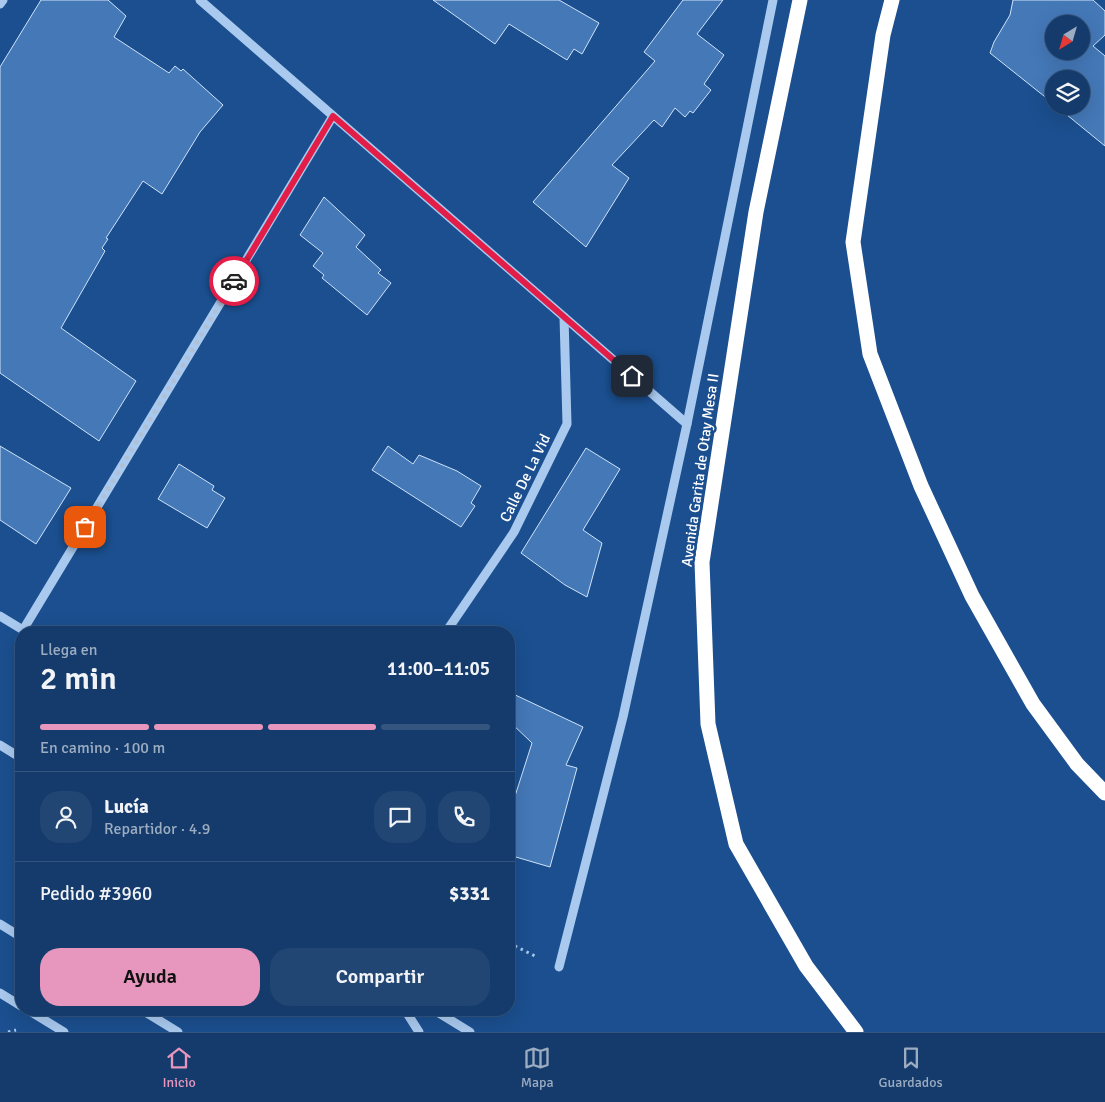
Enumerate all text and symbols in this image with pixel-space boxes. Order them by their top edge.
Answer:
north arrow [1045,15,1090,60]
map controls [1045,15,1090,115]
button: layers [1045,70,1090,115]
courier [209,256,259,306]
icon: car [220,267,248,295]
pin [611,355,653,397]
icon: home [618,362,646,390]
street label: Avenida Garita de Otay Mesa II [678,372,722,568]
street label: Calle De La Vid [496,431,554,525]
pin [64,506,106,548]
icon: bag [71,513,99,541]
text: Llega en [40,640,98,660]
text: 11:00–11:05 [387,657,490,681]
text: 2 min [40,659,117,698]
text: En camino · 100 m [40,738,165,758]
button: person [40,791,92,843]
button: chat [374,791,426,843]
button: phone [438,791,490,843]
text: Lucía [104,795,149,819]
text: Repartidor · 4.9 [104,819,210,839]
text: Pedido #3960 [40,882,152,906]
text: $331 [449,882,490,906]
button: Ayuda [40,948,260,1006]
button: Compartir [270,948,490,1006]
tab: Inicio [162,1044,196,1091]
tab: Mapa [521,1044,554,1091]
tab: Guardados [878,1044,943,1091]

